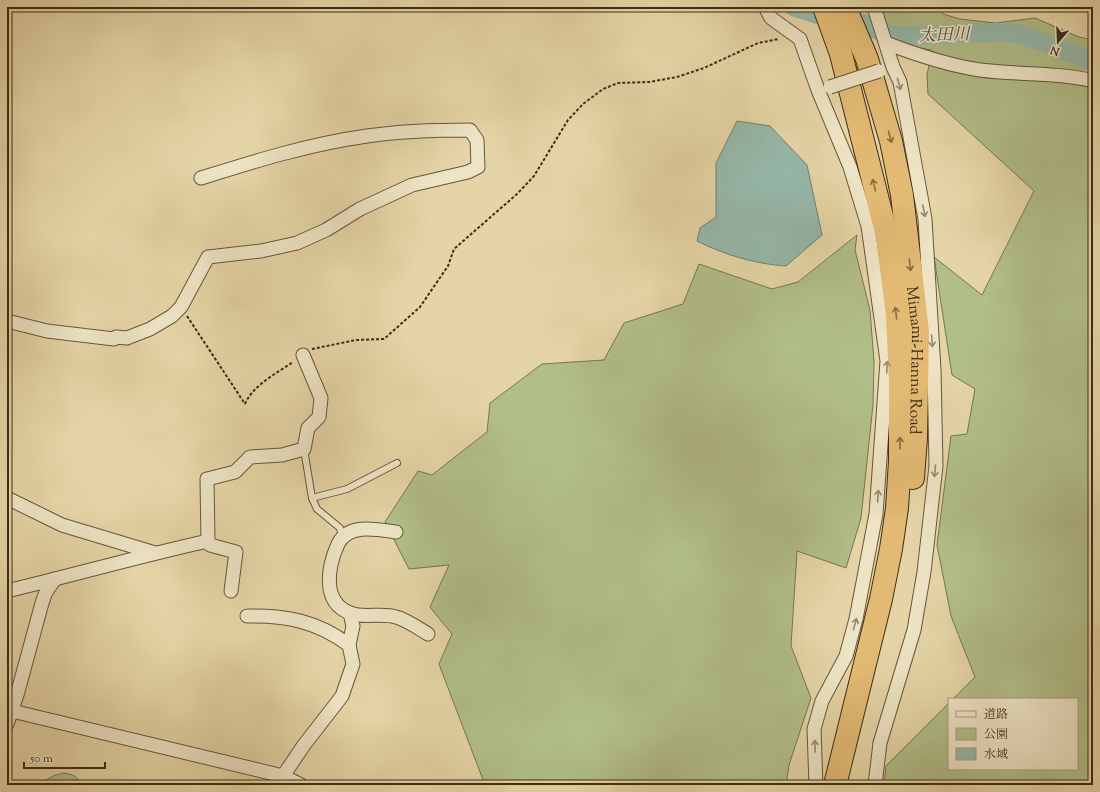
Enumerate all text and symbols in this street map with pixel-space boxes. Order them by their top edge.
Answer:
north arrow [1038,22,1078,62]
water label: 太田川 [918,23,972,49]
text: N [1048,41,1063,60]
one-way arrow [896,77,903,90]
one-way arrow [887,130,894,143]
one-way arrow [870,179,877,192]
one-way arrow [920,204,928,217]
one-way arrow [906,259,914,272]
street label: Mimami-Hanna Road [899,285,927,435]
one-way arrow [893,307,900,320]
one-way arrow [929,334,936,347]
one-way arrow [883,361,891,374]
one-way arrow [896,437,904,450]
one-way arrow [932,464,939,477]
one-way arrow [874,490,881,503]
one-way arrow [852,618,859,631]
legend [948,698,1078,770]
text: 道路 [984,706,1008,724]
text: 公園 [984,726,1008,744]
one-way arrow [811,740,819,753]
scale bar [24,744,105,770]
text: 水域 [984,746,1008,764]
text: 50 m [29,750,53,768]

